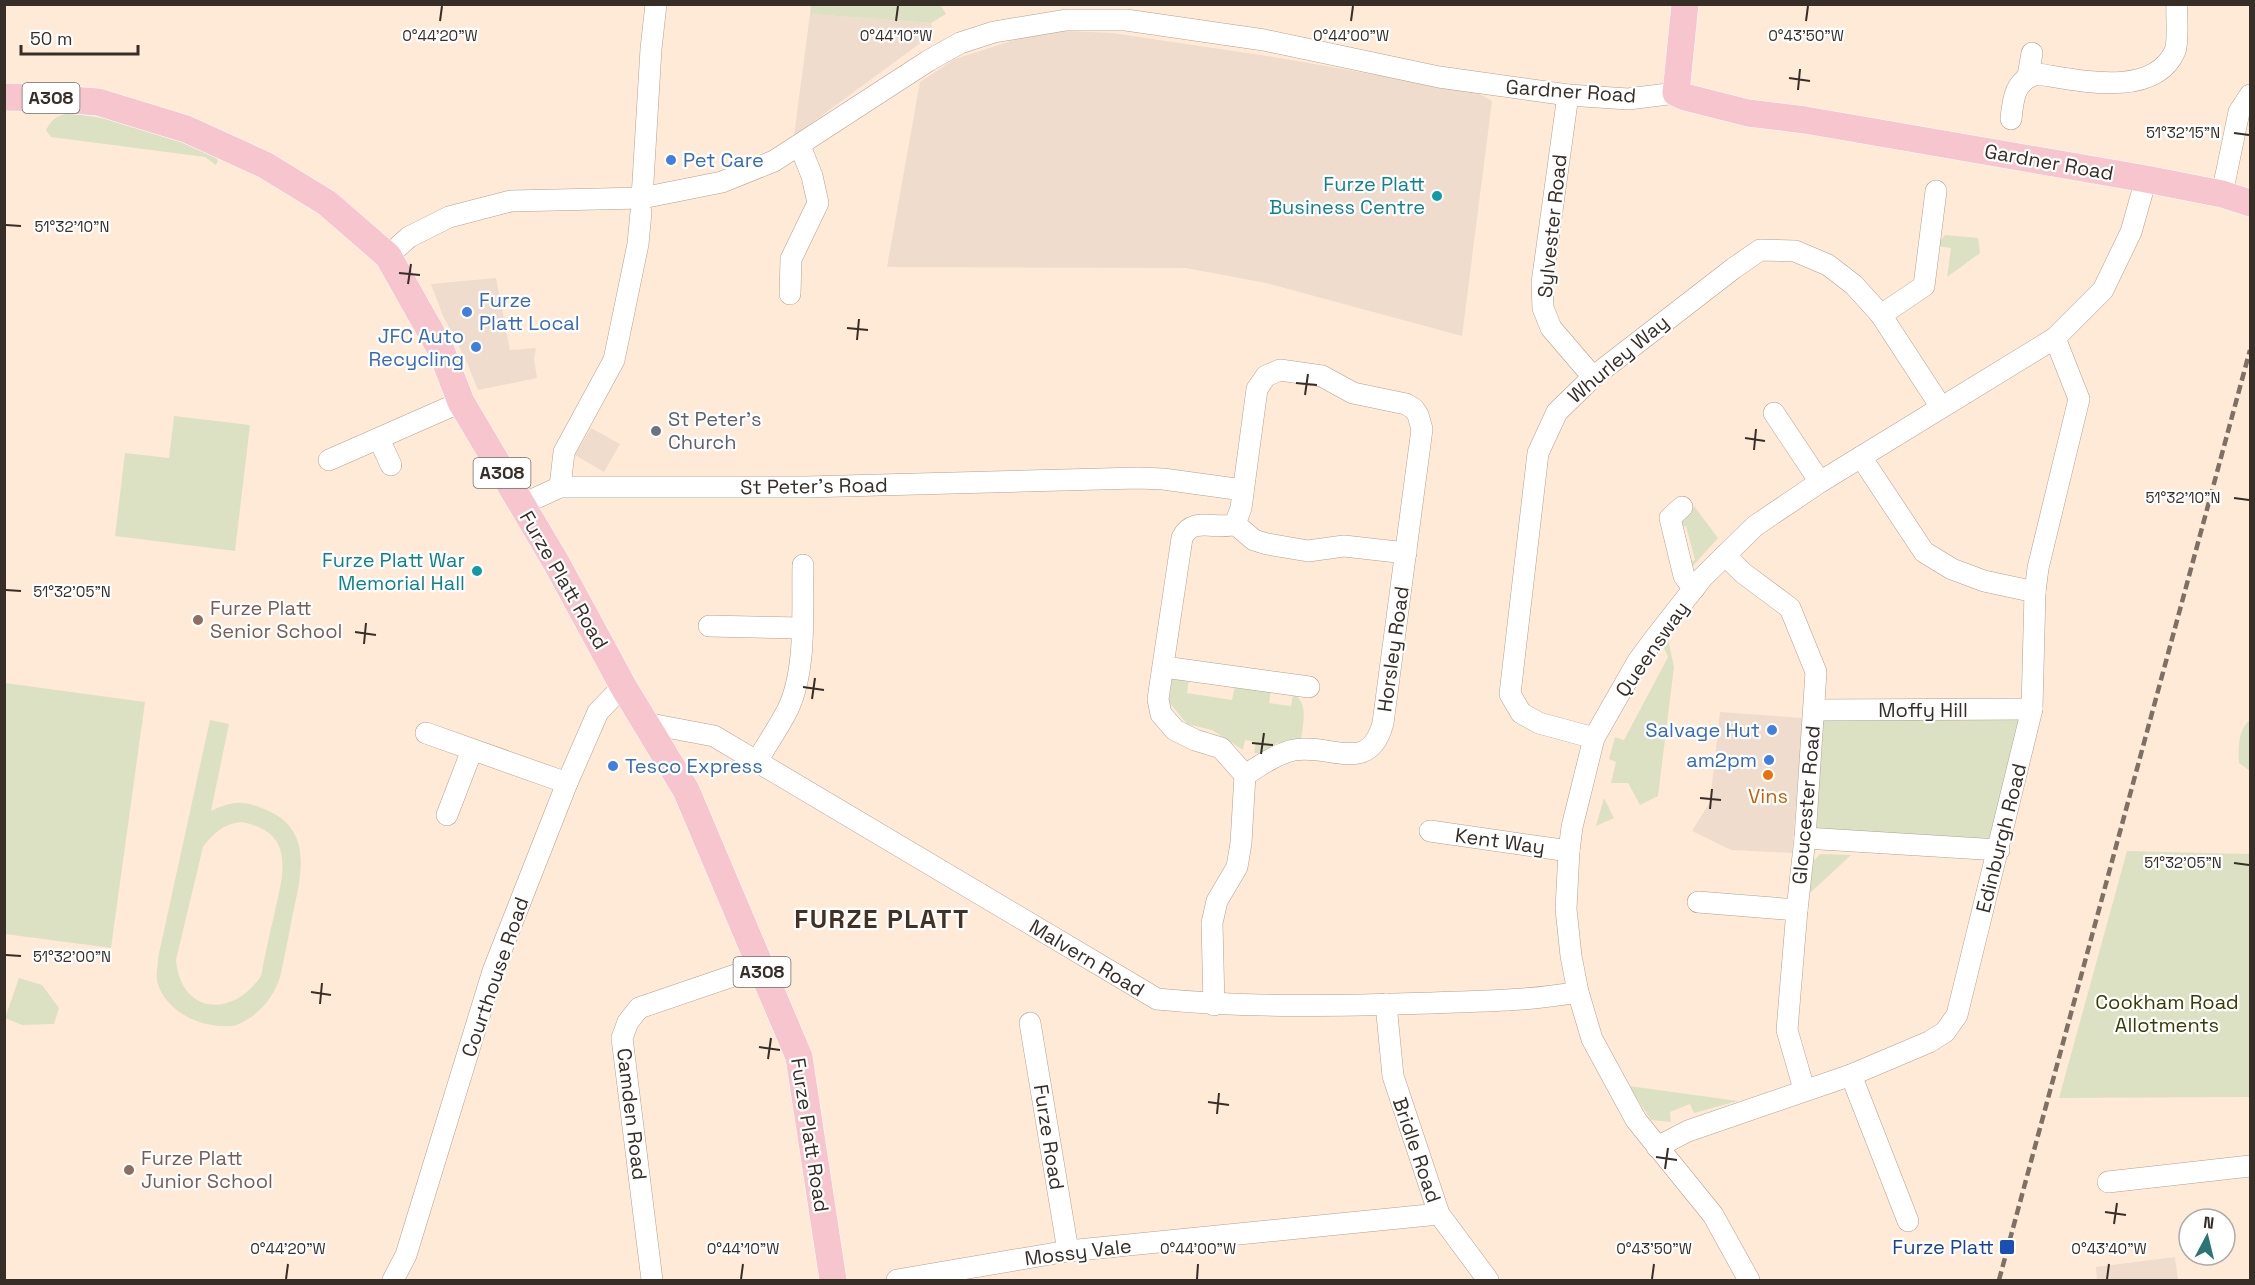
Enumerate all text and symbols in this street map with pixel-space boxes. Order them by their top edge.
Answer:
scale bar [21,18,138,56]
text: 0°44'20"W [402,26,478,45]
text: 0°44'10"W [860,26,932,45]
text: 0°44'00"W [1313,26,1389,45]
text: 0°43'50"W [1768,26,1844,45]
text: 50 m [30,27,72,50]
street label: Gardner Road [1505,73,1637,109]
road number: A308 [22,83,80,113]
text: 51°32'15"N [2146,123,2220,142]
street label: Gardner Road [1982,138,2116,186]
place label: Pet Care [683,147,764,173]
marker: Pet Care [664,153,678,167]
street label: Sylvester Road [1532,153,1572,299]
place label: Furze Platt Business Centre [1269,171,1425,220]
marker: Furze Platt Business Centre [1430,189,1444,203]
text: 51°32'10"N [35,217,109,236]
place label: Furze Platt Local [479,287,580,336]
marker: Furze Platt Local [460,305,474,319]
street label: Whurley Way [1562,309,1674,409]
place label: JFC Auto Recycling [368,323,464,372]
marker: JFC Auto Recycling [469,340,483,354]
place label: St Peter's Church [668,406,761,455]
marker: St Peter's Church [649,424,663,438]
road number: A308 [474,458,530,488]
street label: St Peter's Road [740,472,888,500]
text: 51°32'10"N [2146,488,2220,507]
street label: Furze Platt Road [514,506,614,654]
place label: Furze Platt War Memorial Hall [322,547,465,596]
marker: Furze Platt War Memorial Hall [470,564,484,578]
text: 51°32'05"N [33,582,111,601]
street label: Horsley Road [1371,585,1415,713]
place label: Furze Platt Senior School [210,595,342,644]
street label: Queensway [1609,596,1695,702]
marker: Furze Platt Senior School [191,613,205,627]
street label: Moffy Hill [1878,697,1968,723]
place label: Salvage Hut [1645,717,1760,743]
marker: Salvage Hut [1765,723,1779,737]
street label: Gloucester Road [1786,725,1826,885]
place label: am2pm [1686,747,1757,773]
place label: Tesco Express [625,753,763,779]
marker: am2pm [1762,753,1776,767]
marker: Tesco Express [606,759,620,773]
street label: Edinburgh Road [1970,761,2032,915]
marker: Vins [1761,768,1775,782]
place label: Vins [1748,783,1788,809]
street label: Kent Way [1453,822,1547,860]
text: 51°32'05"N [2144,853,2222,872]
street label: Courthouse Road [455,894,535,1060]
district label: FURZE PLATT [794,902,970,936]
street label: Malvern Road [1025,913,1149,1003]
text: 51°32'00"N [33,947,111,966]
road number: A308 [734,957,790,987]
park label: Cookham Road Allotments [2095,989,2239,1038]
street label: Camden Road [611,1047,653,1181]
street label: Furze Platt Road [785,1056,835,1214]
street label: Furze Road [1028,1082,1070,1192]
street label: Bridle Road [1387,1094,1447,1206]
place label: Furze Platt Junior School [141,1145,273,1194]
marker: Furze Platt Junior School [122,1163,136,1177]
north arrow [2177,1207,2237,1267]
text: N [2202,1212,2215,1234]
street label: Mossy Vale [1023,1233,1133,1271]
place label: Furze Platt [1892,1234,1994,1260]
marker: Furze Platt [1998,1238,2016,1256]
text: 0°44'20"W [250,1239,326,1258]
text: 0°44'10"W [707,1239,779,1258]
text: 0°44'00"W [1160,1239,1236,1258]
text: 0°43'50"W [1616,1239,1692,1258]
text: 0°43'40"W [2071,1239,2147,1258]

